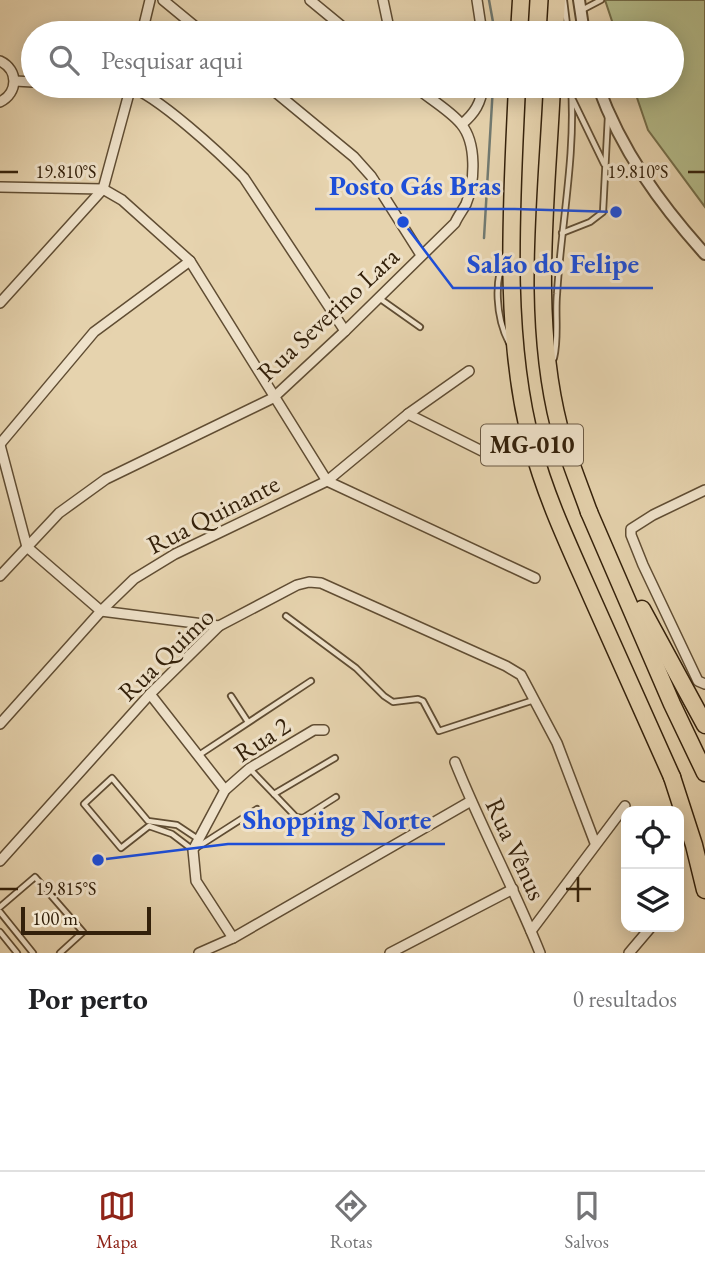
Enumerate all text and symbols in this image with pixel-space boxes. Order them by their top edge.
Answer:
search box [21,21,684,98]
icon: search [45,41,83,79]
text: Pesquisar aqui [101,43,243,77]
text: 19.810°S [36,160,96,183]
callout: Posto Gás Bras [315,160,515,209]
text: 19.810°S [608,160,668,183]
text: Posto Gás Bras [329,167,501,203]
street label: Rua Severino Lara [250,239,407,389]
callout: Salão do Felipe [453,239,653,288]
text: Salão do Felipe [467,245,639,281]
road number: MG-010 [481,424,583,466]
street label: Rua Quinante [141,466,285,562]
street label: Rua Quimo [111,600,221,708]
street label: Rua 2 [227,708,297,770]
street label: Rua Vênus [478,793,554,905]
callout: Shopping Norte [228,795,445,844]
text: Shopping Norte [243,801,431,837]
map controls [621,806,684,932]
button: locate [621,806,684,869]
button: layers [621,869,684,932]
text: 19.815°S [36,877,96,900]
scale bar [21,904,150,936]
text: 100 m [32,906,78,931]
text: Por perto [28,979,148,1018]
text: 0 resultados [573,984,677,1014]
tab: Mapa [96,1187,137,1254]
tab: Rotas [330,1187,372,1254]
tab: Salvos [565,1187,609,1254]

